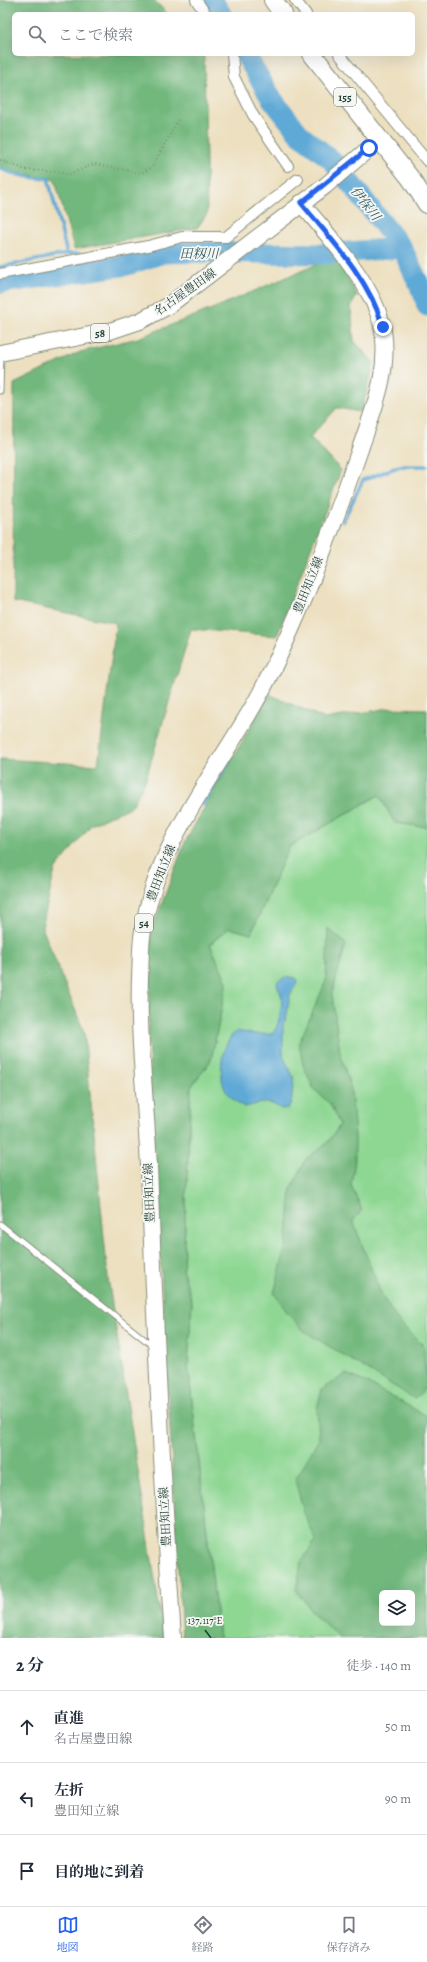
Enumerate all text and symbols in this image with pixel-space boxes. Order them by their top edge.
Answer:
search box [12,12,415,56]
icon: search [26,23,48,45]
text: ここで検索 [58,25,133,45]
road number: 155 [334,88,356,106]
route start [360,139,378,157]
water label: 伊保川 [347,183,386,225]
water label: 田籾川 [179,245,220,262]
street label: 名古屋豊田線 [151,265,219,319]
route end [374,318,392,336]
road number: 58 [91,324,109,342]
street label: 豊田知立線 [289,554,327,616]
street label: 豊田知立線 [143,842,179,904]
road number: 54 [135,914,153,932]
street label: 豊田知立線 [140,1163,158,1223]
street label: 豊田知立線 [155,1487,175,1547]
map controls [379,1590,415,1626]
button: layers [379,1590,415,1626]
text: 137.117°E [188,1614,222,1627]
text: 2 分 [16,1654,44,1677]
text: 徒歩 · 140 m [347,1657,411,1674]
text: 直進 [54,1708,84,1728]
icon: ahead [16,1716,38,1738]
text: 50 m [385,1718,411,1735]
text: 名古屋豊田線 [54,1730,132,1747]
text: 左折 [54,1780,84,1800]
icon: left [16,1788,38,1810]
text: 90 m [385,1790,411,1807]
text: 豊田知立線 [54,1802,119,1819]
icon: arrive [16,1860,38,1882]
text: 目的地に到着 [54,1862,144,1882]
tab: 地図 [57,1914,79,1955]
tab: 経路 [192,1914,214,1955]
tab: 保存済み [327,1914,371,1955]

